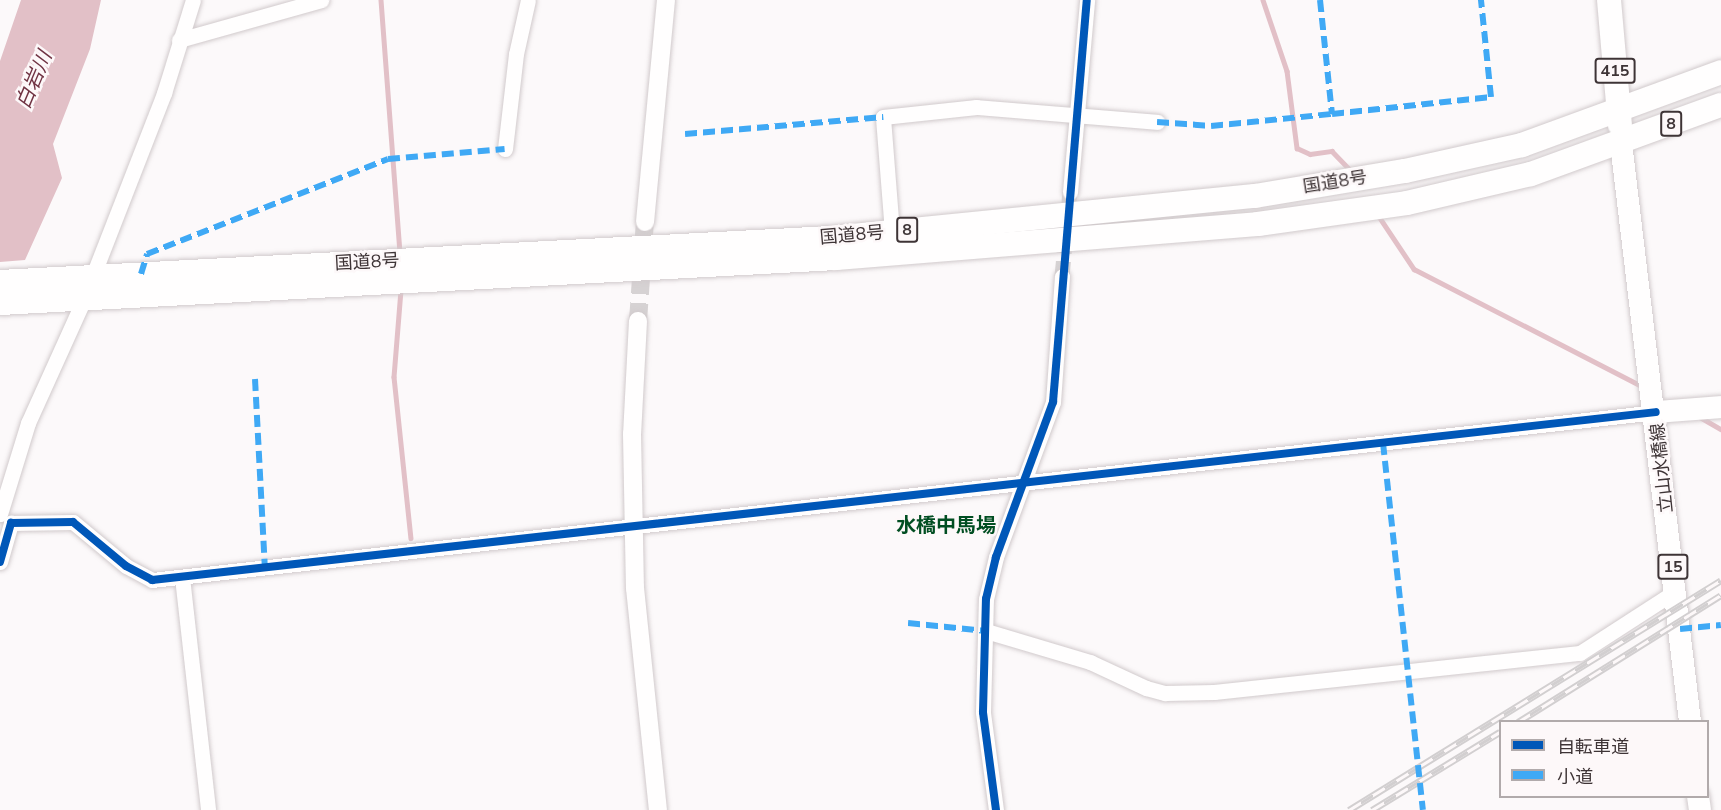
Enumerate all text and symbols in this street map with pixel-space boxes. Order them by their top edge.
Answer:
water label: 白岩川 [11,48,57,112]
road number: 415 [1594,58,1636,84]
road number: 8 [1659,111,1683,137]
street label: 国道8号 [1301,166,1369,198]
road number: 8 [895,217,919,243]
street label: 国道8号 [819,221,885,249]
street label: 国道8号 [334,250,400,274]
street label: 立山水橋線 [1647,422,1677,514]
district label: 水橋中馬場 [896,513,996,537]
road number: 15 [1656,554,1690,580]
legend [1499,720,1709,798]
text: 自転車道 [1557,735,1629,759]
text: 小道 [1557,765,1593,789]

